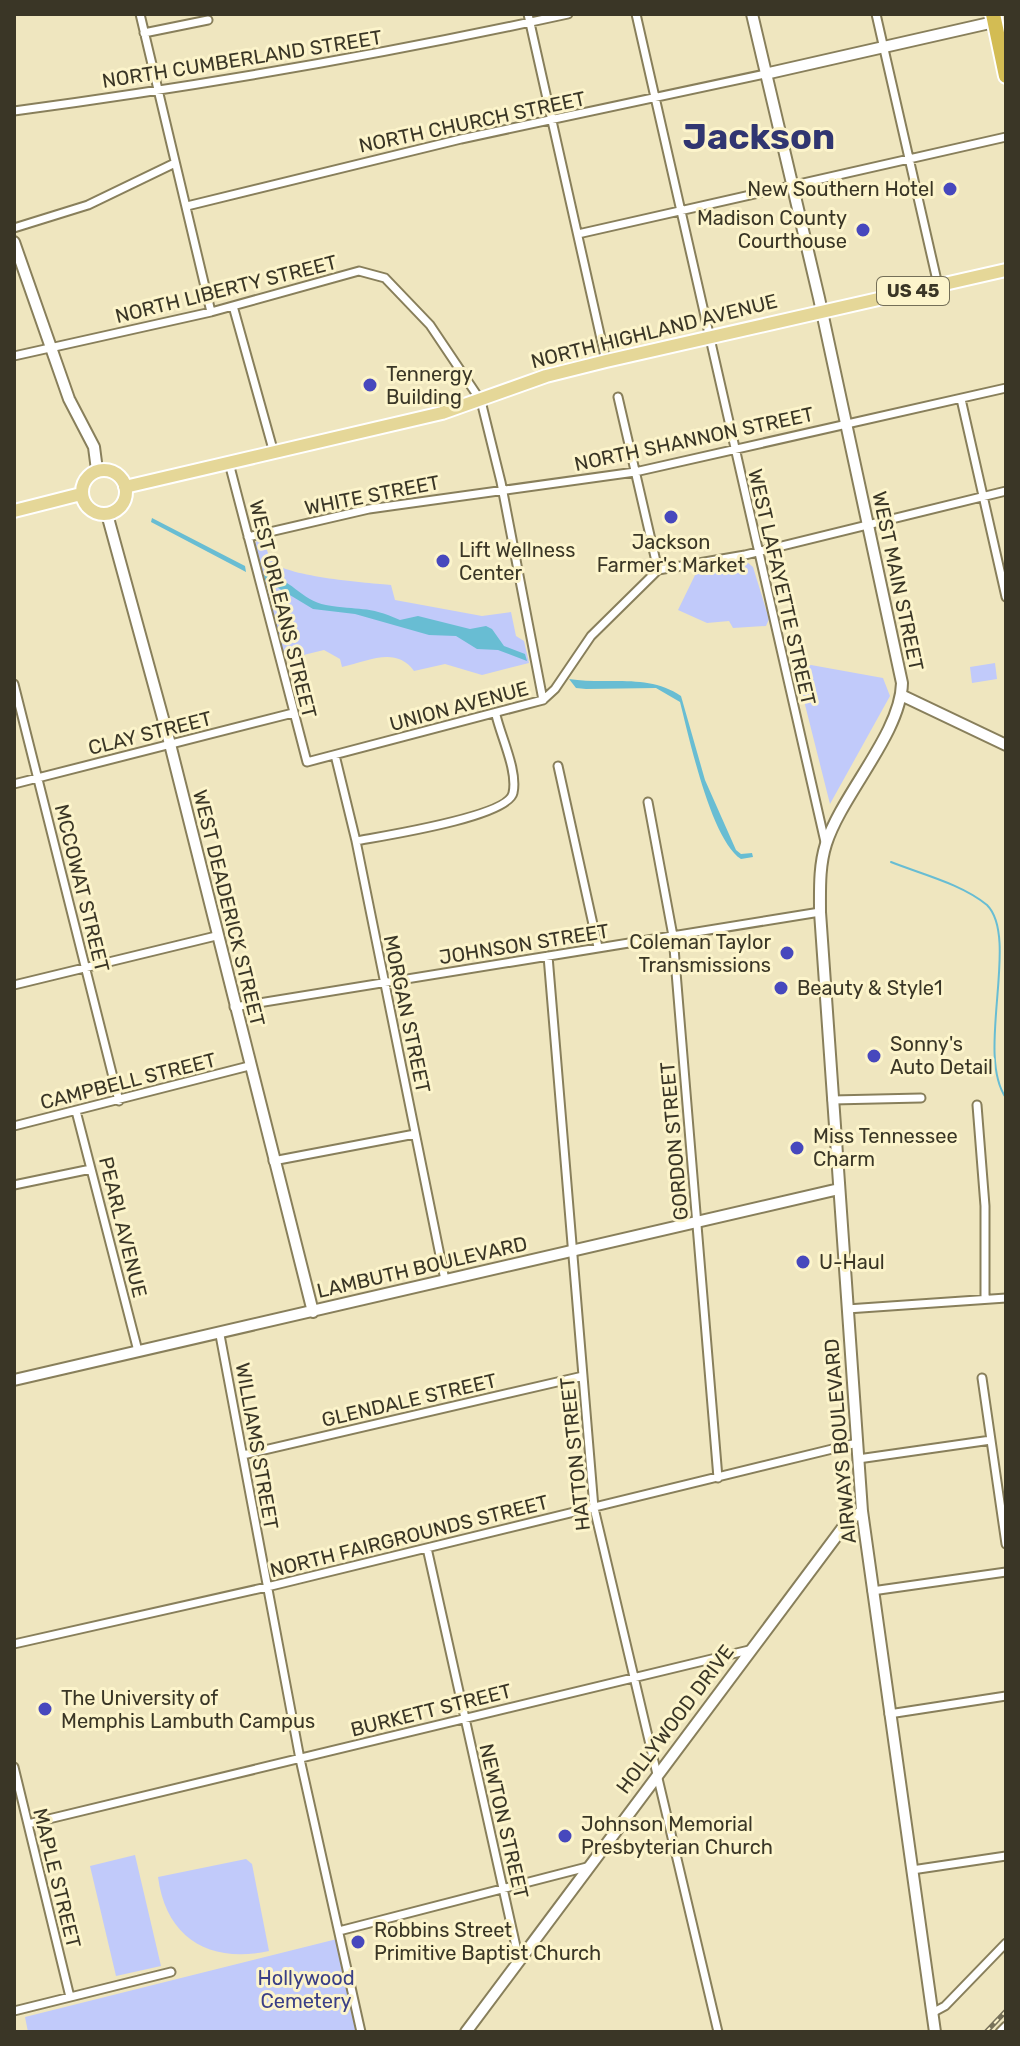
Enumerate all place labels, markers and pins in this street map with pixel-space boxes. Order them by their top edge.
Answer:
place label: New Southern Hotel [747,177,934,201]
marker: New Southern Hotel [941,180,959,198]
place label: Madison County Courthouse [697,206,847,253]
marker: Madison County Courthouse [854,221,872,239]
place label: Tennergy Building [386,362,473,409]
marker: Tennergy Building [361,376,379,394]
marker: Jackson Farmer's Market [662,508,680,526]
place label: Jackson Farmer's Market [597,530,746,577]
place label: Lift Wellness Center [459,538,575,585]
marker: Lift Wellness Center [434,552,452,570]
place label: Coleman Taylor Transmissions [629,930,771,977]
marker: Coleman Taylor Transmissions [778,944,796,962]
place label: Beauty & Style1 [797,976,943,1000]
marker: Beauty & Style1 [772,979,790,997]
place label: Sonny's Auto Detail [890,1032,993,1079]
marker: Sonny's Auto Detail [865,1047,883,1065]
place label: Miss Tennessee Charm [813,1124,958,1171]
marker: Miss Tennessee Charm [788,1139,806,1157]
place label: U-Haul [819,1250,885,1274]
marker: U-Haul [794,1253,812,1271]
place label: The University of Memphis Lambuth Campus [61,1686,315,1733]
marker: The University of Memphis Lambuth Campus [36,1700,54,1718]
place label: Johnson Memorial Presbyterian Church [581,1812,773,1859]
marker: Johnson Memorial Presbyterian Church [556,1827,574,1845]
place label: Robbins Street Primitive Baptist Church [374,1918,601,1965]
marker: Robbins Street Primitive Baptist Church [349,1933,367,1951]

